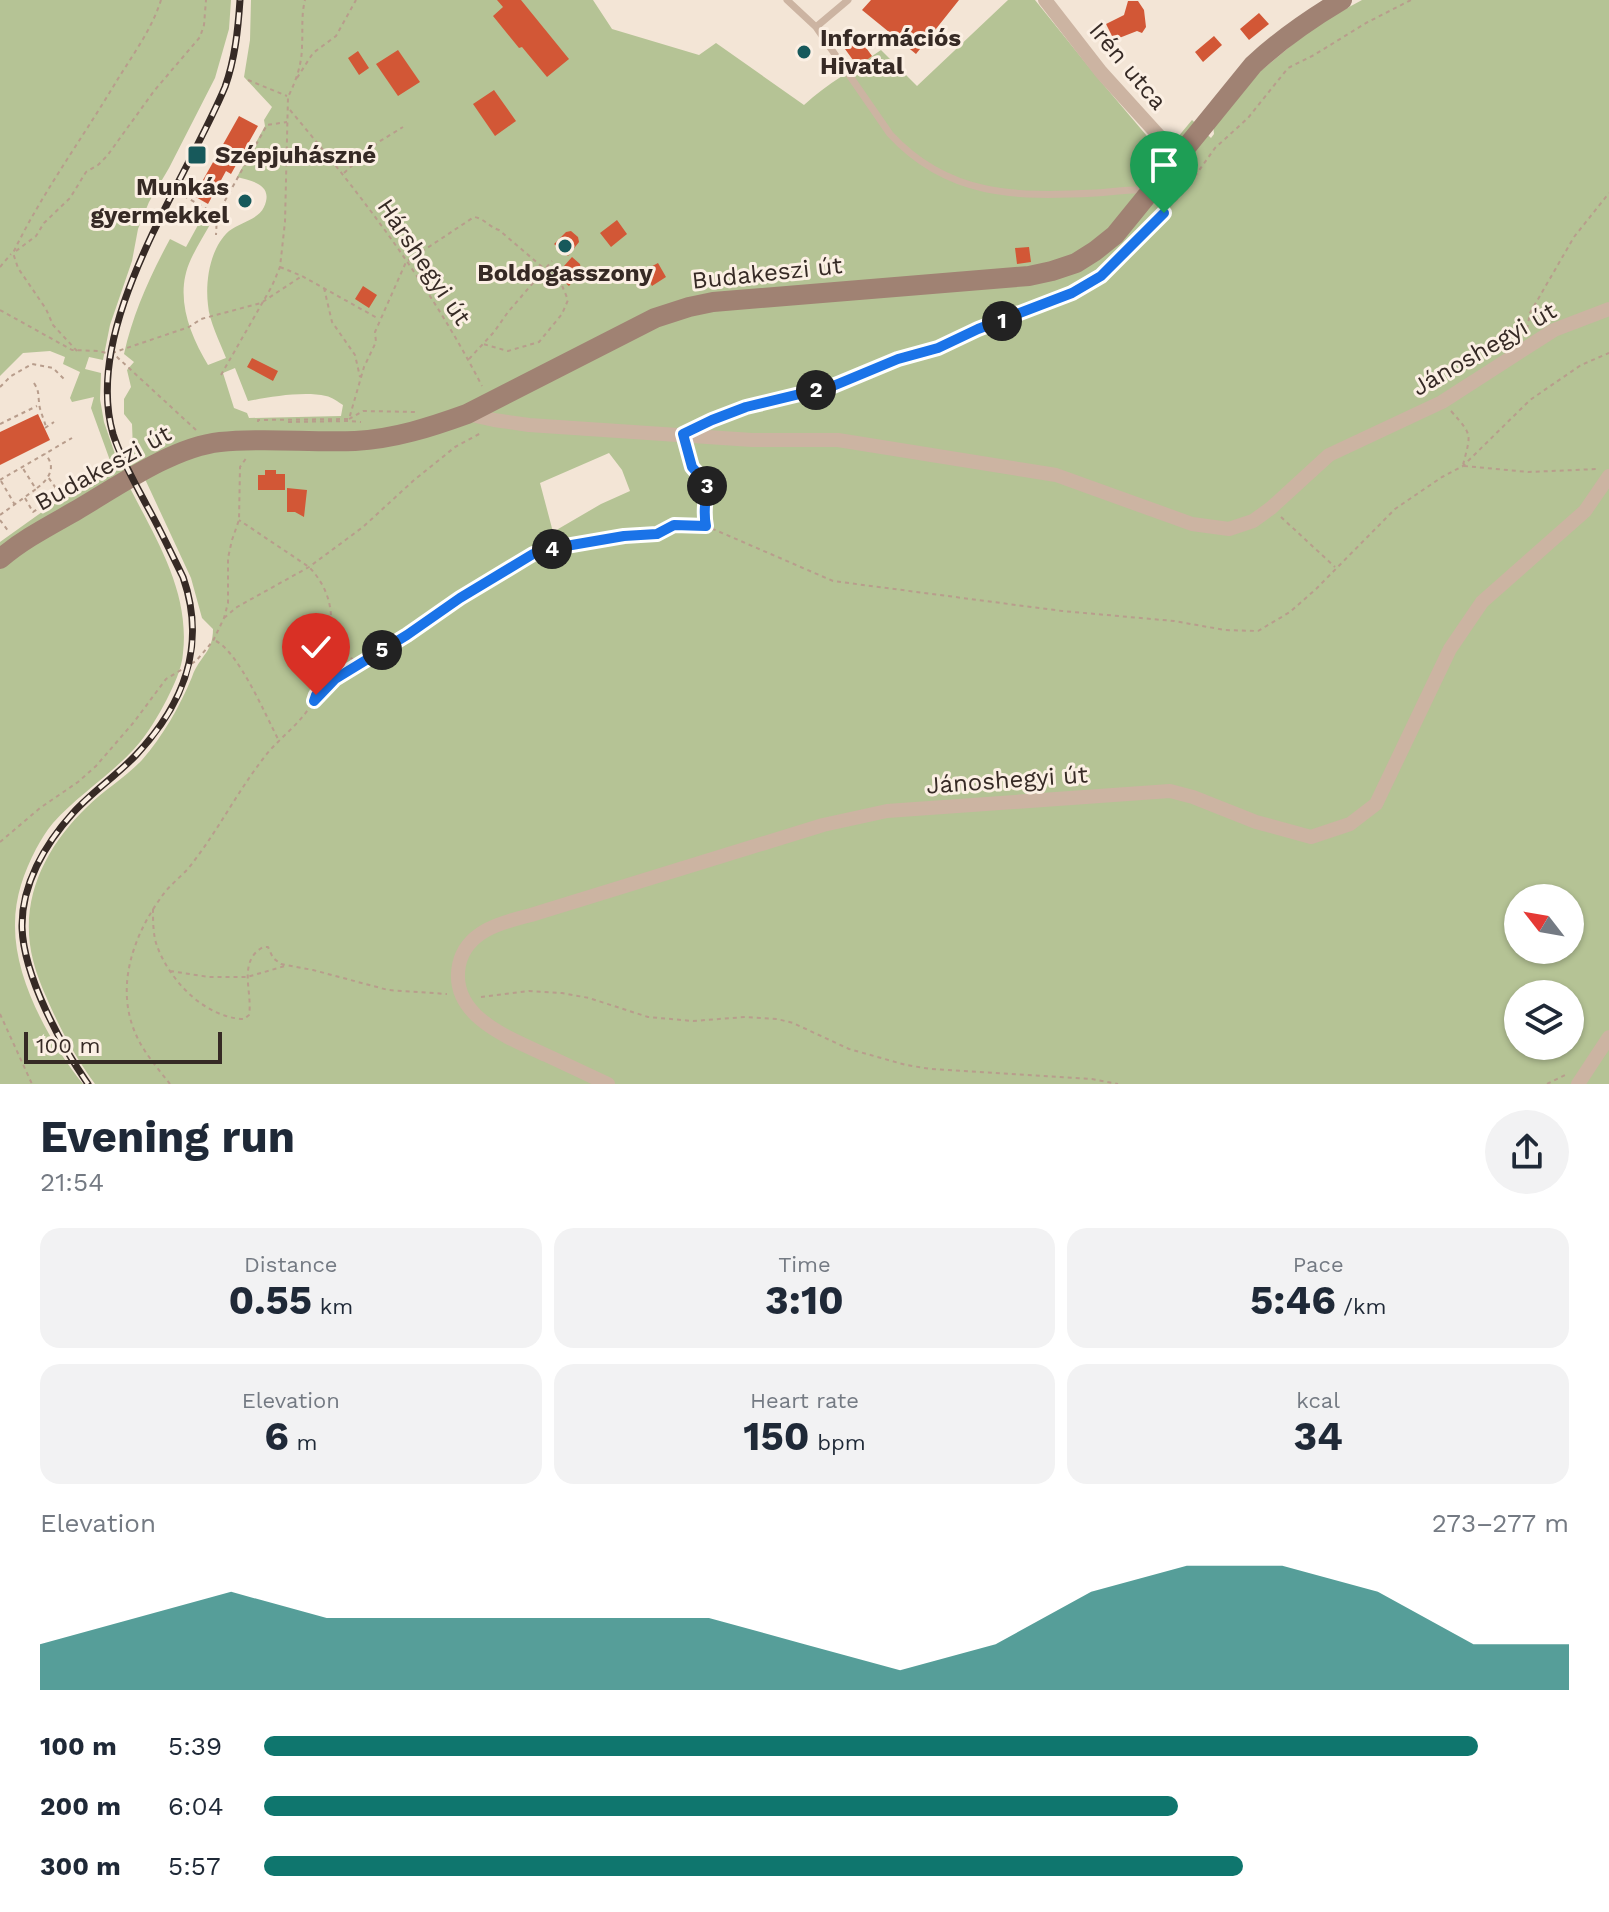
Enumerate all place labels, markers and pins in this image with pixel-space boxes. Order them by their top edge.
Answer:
place label: Információs Hivatal [820,24,961,80]
marker: Információs Hivatal [795,43,813,61]
pin [1130,131,1198,213]
place label: Szépjuhászné [215,141,376,169]
marker: Szépjuhászné [186,144,208,166]
place label: Munkás gyermekkel [91,173,229,229]
marker: Munkás gyermekkel [236,192,254,210]
marker: Boldogasszony [556,237,574,255]
place label: Boldogasszony [477,259,653,287]
pin: 1 [982,301,1022,341]
pin: 2 [796,370,836,410]
pin: 3 [687,466,727,506]
pin: 4 [532,529,572,569]
pin [282,613,350,695]
pin: 5 [362,630,402,670]

